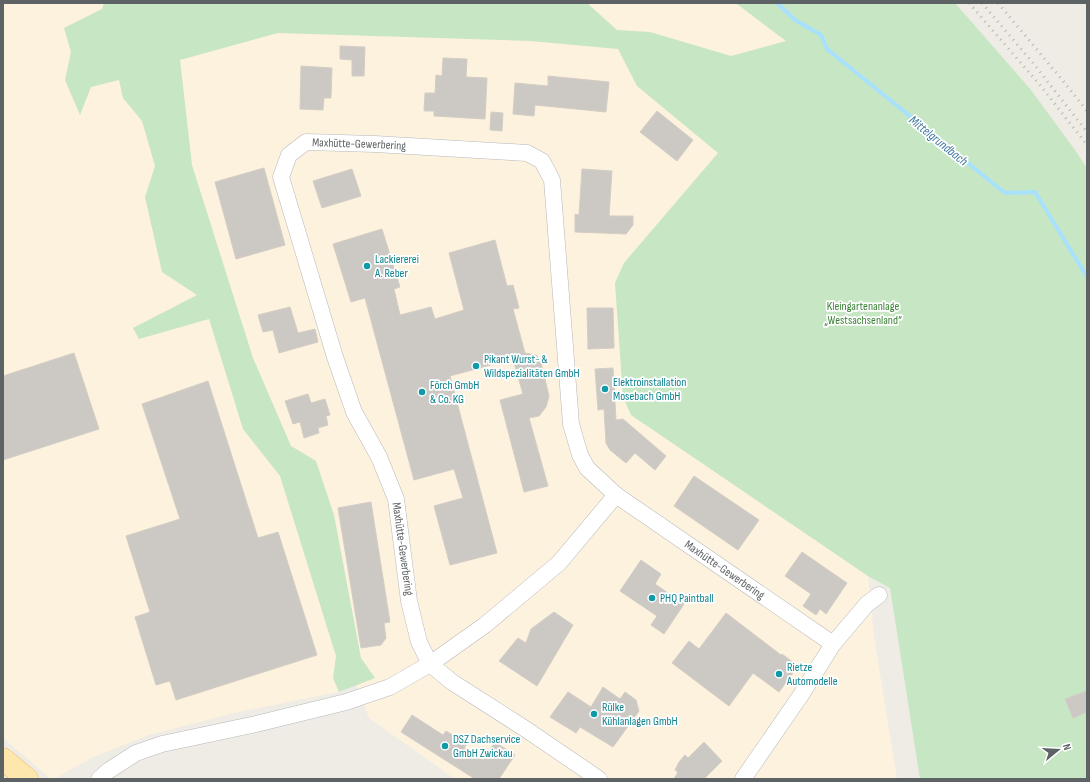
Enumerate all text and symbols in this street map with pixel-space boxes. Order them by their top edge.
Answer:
water label: Mittelgrundbach [906,112,971,170]
street label: Maxhütte-Gewerbering [312,135,407,154]
place label: Lackiererei A. Reber [374,252,419,281]
marker: Lackiererei A. Reber [362,261,372,271]
park label: Kleingartenanlage „Westsachsenland“ [824,299,902,328]
place label: Pikant Wurst- & Wildspezialitäten GmbH [484,352,580,381]
marker: Pikant Wurst- & Wildspezialitäten GmbH [471,361,481,371]
place label: Elektroinstallation Mosebach GmbH [613,375,686,404]
place label: Förch GmbH & Co. KG [430,378,479,407]
marker: Elektroinstallation Mosebach GmbH [600,384,610,394]
marker: Förch GmbH & Co. KG [417,387,427,397]
street label: Maxhütte-Gewerbering [389,501,417,597]
street label: Maxhütte-Gewerbering [681,537,768,603]
place label: PHQ Paintball [660,591,714,606]
marker: PHQ Paintball [647,593,657,603]
place label: Rietze Automodelle [786,660,838,689]
marker: Rietze Automodelle [774,669,784,679]
place label: Rülke Kühlanlagen GmbH [602,700,678,729]
marker: Rülke Kühlanlagen GmbH [589,709,599,719]
north arrow [1038,730,1078,770]
place label: DSZ Dachservice GmbH Zwickau [453,732,521,761]
marker: DSZ Dachservice GmbH Zwickau [440,741,450,751]
text: N [1060,742,1074,752]

